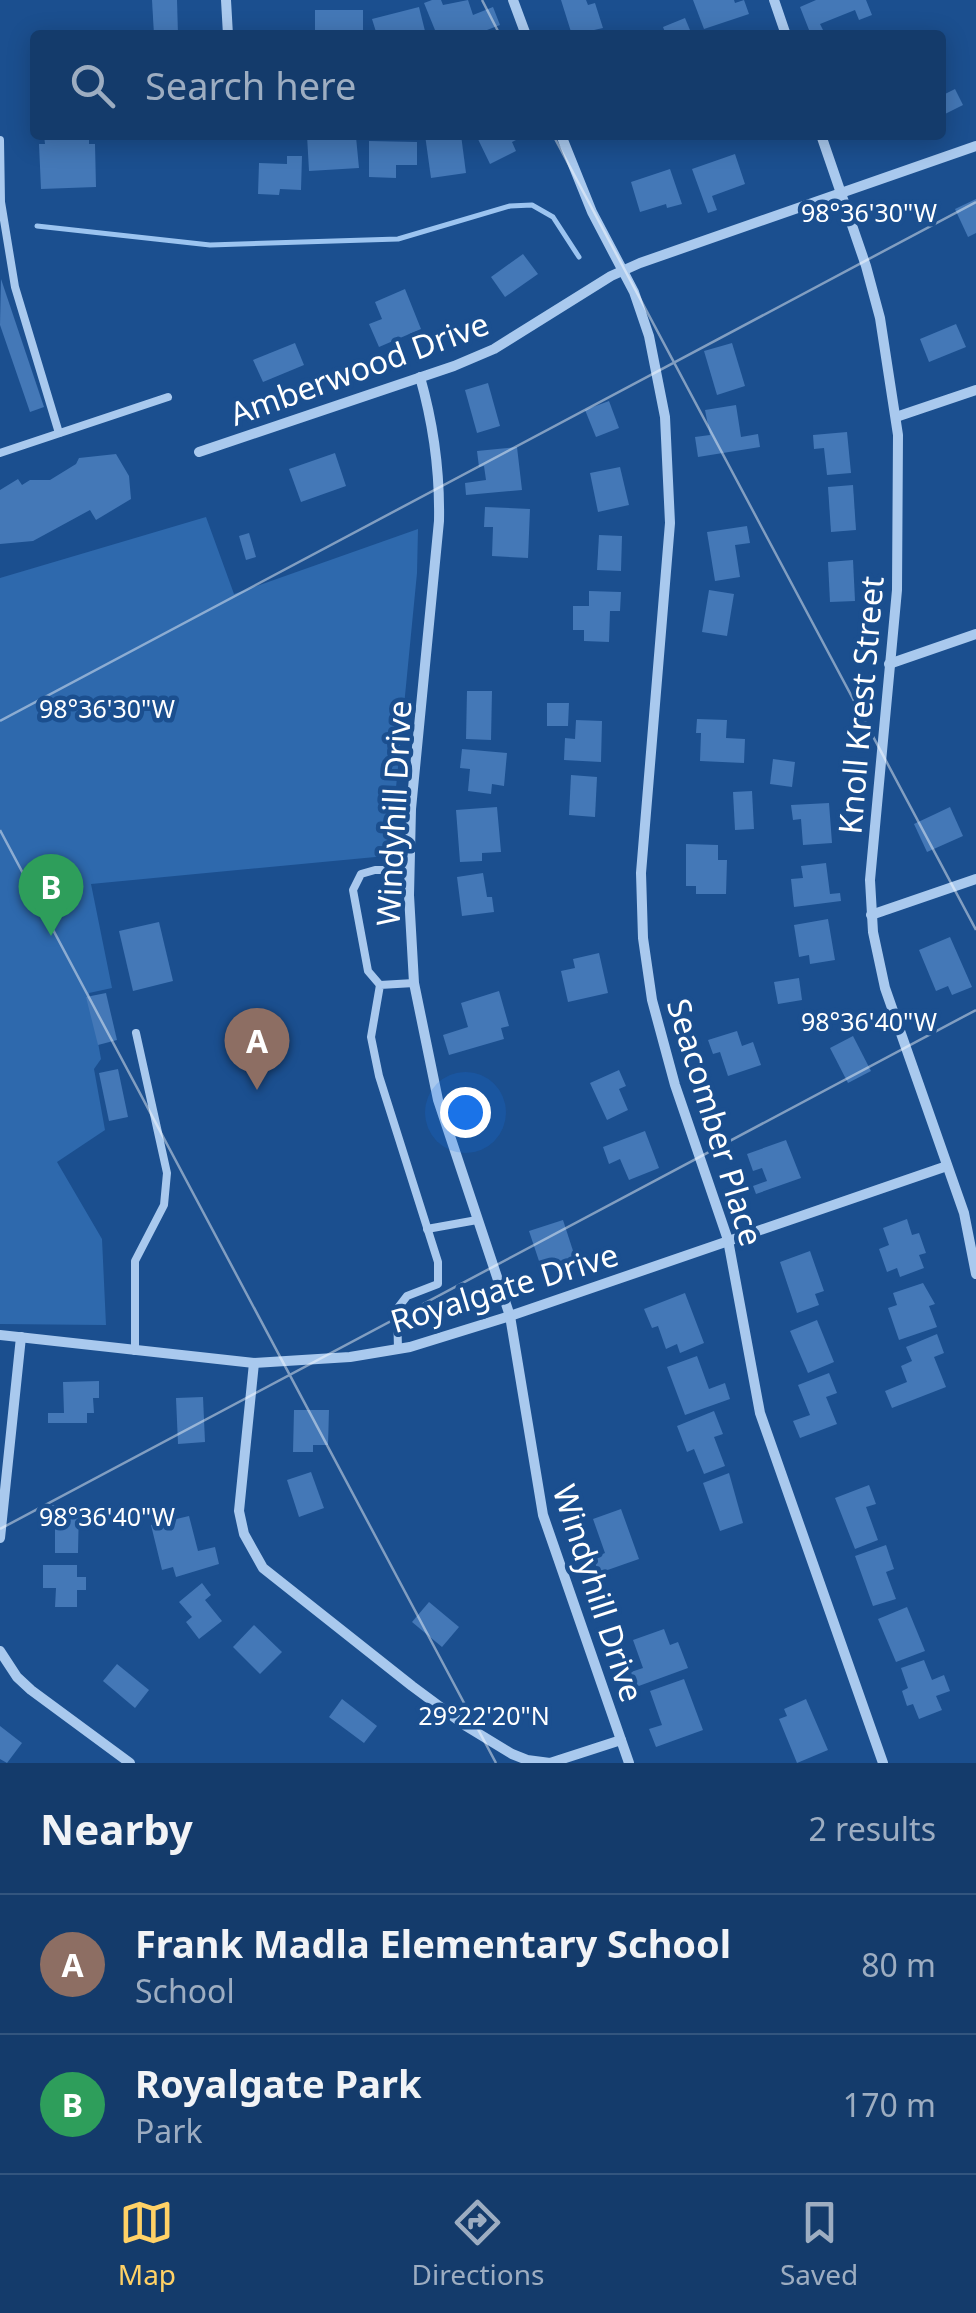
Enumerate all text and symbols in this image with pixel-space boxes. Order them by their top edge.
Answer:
search box [30,30,946,140]
icon: search [65,58,120,113]
text: Search here [145,59,356,111]
text: 98°36'30"W [801,195,937,229]
street label: Amberwood Drive [224,301,494,435]
street label: Knoll Krest Street [827,574,893,836]
text: 98°36'30"W [39,691,175,725]
street label: Windyhill Drive [366,699,420,927]
pin: B [18,854,84,936]
street label: Seacomber Place [658,993,774,1251]
text: 98°36'40"W [801,1004,937,1038]
pin: A [224,1008,290,1090]
your location [440,1087,491,1138]
street label: Royalgate Drive [385,1232,623,1342]
street label: Windyhill Drive [544,1479,654,1707]
text: 98°36'40"W [39,1499,175,1533]
text: 29°22'20"N [418,1698,550,1732]
text: Nearby [40,1800,193,1857]
text: 2 results [809,1807,936,1850]
text: Frank Madla Elementary School [135,1917,731,1969]
text: A [61,1943,84,1986]
text: 80 m [861,1943,936,1986]
text: School [135,1969,235,2012]
text: Royalgate Park [135,2057,421,2109]
text: B [62,2083,83,2126]
text: 170 m [843,2083,936,2126]
text: Park [135,2109,203,2152]
tab: Map [118,2195,176,2293]
tab: Directions [412,2195,544,2293]
tab: Saved [780,2195,858,2293]

